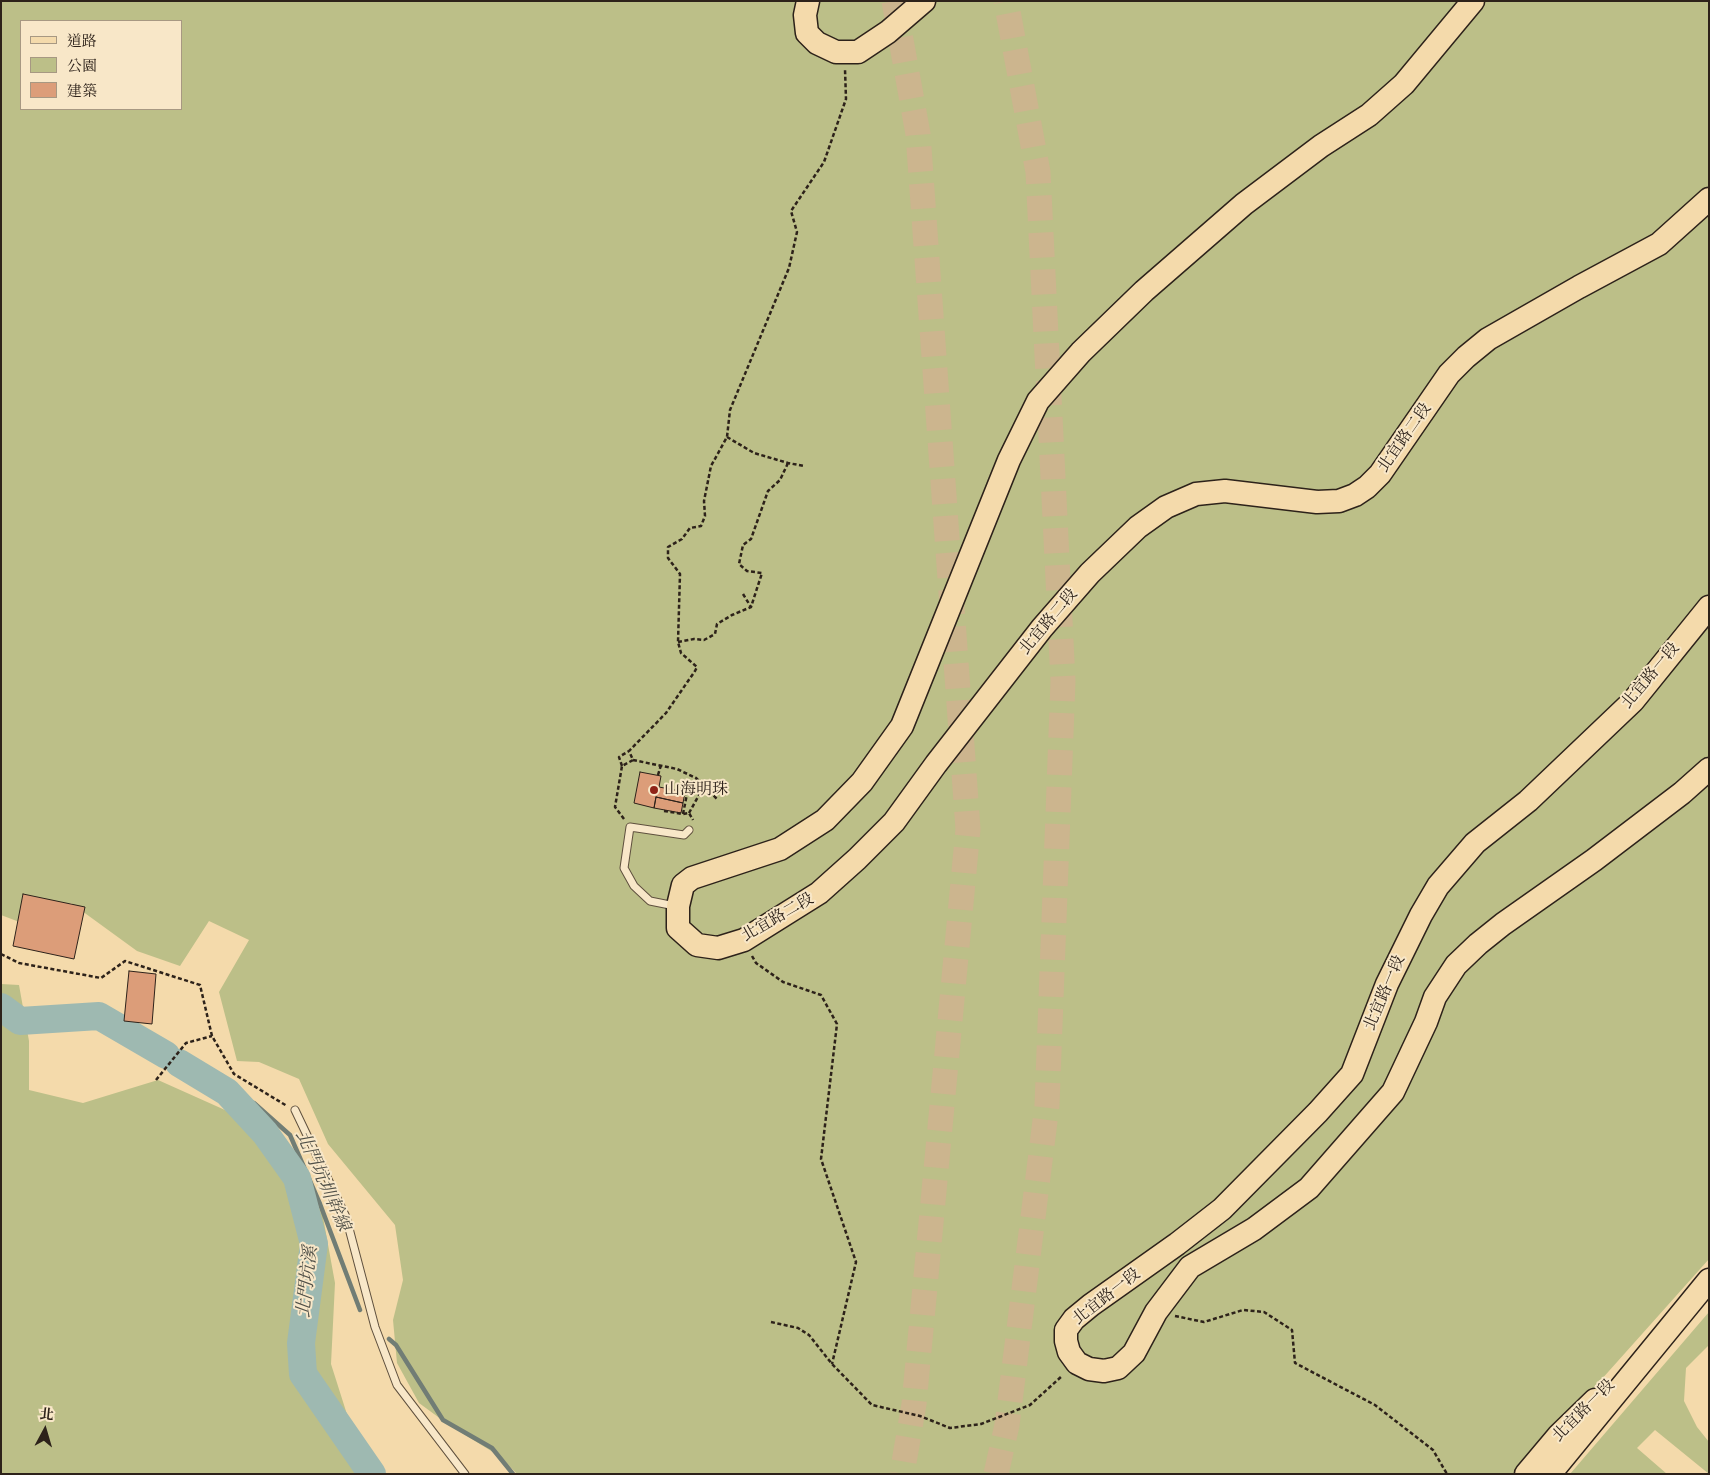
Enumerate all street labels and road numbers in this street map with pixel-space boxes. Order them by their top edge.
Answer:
street label: 北宜路二段 [1374,400,1436,476]
street label: 北宜路二段 [1016,585,1082,659]
street label: 北宜路一段 [1618,639,1684,713]
street label: 北宜路二段 [739,890,817,946]
street label: 北宜路一段 [1361,952,1409,1034]
street label: 北宜路一段 [1070,1265,1144,1329]
street label: 北宜路一段 [1549,1376,1619,1446]

